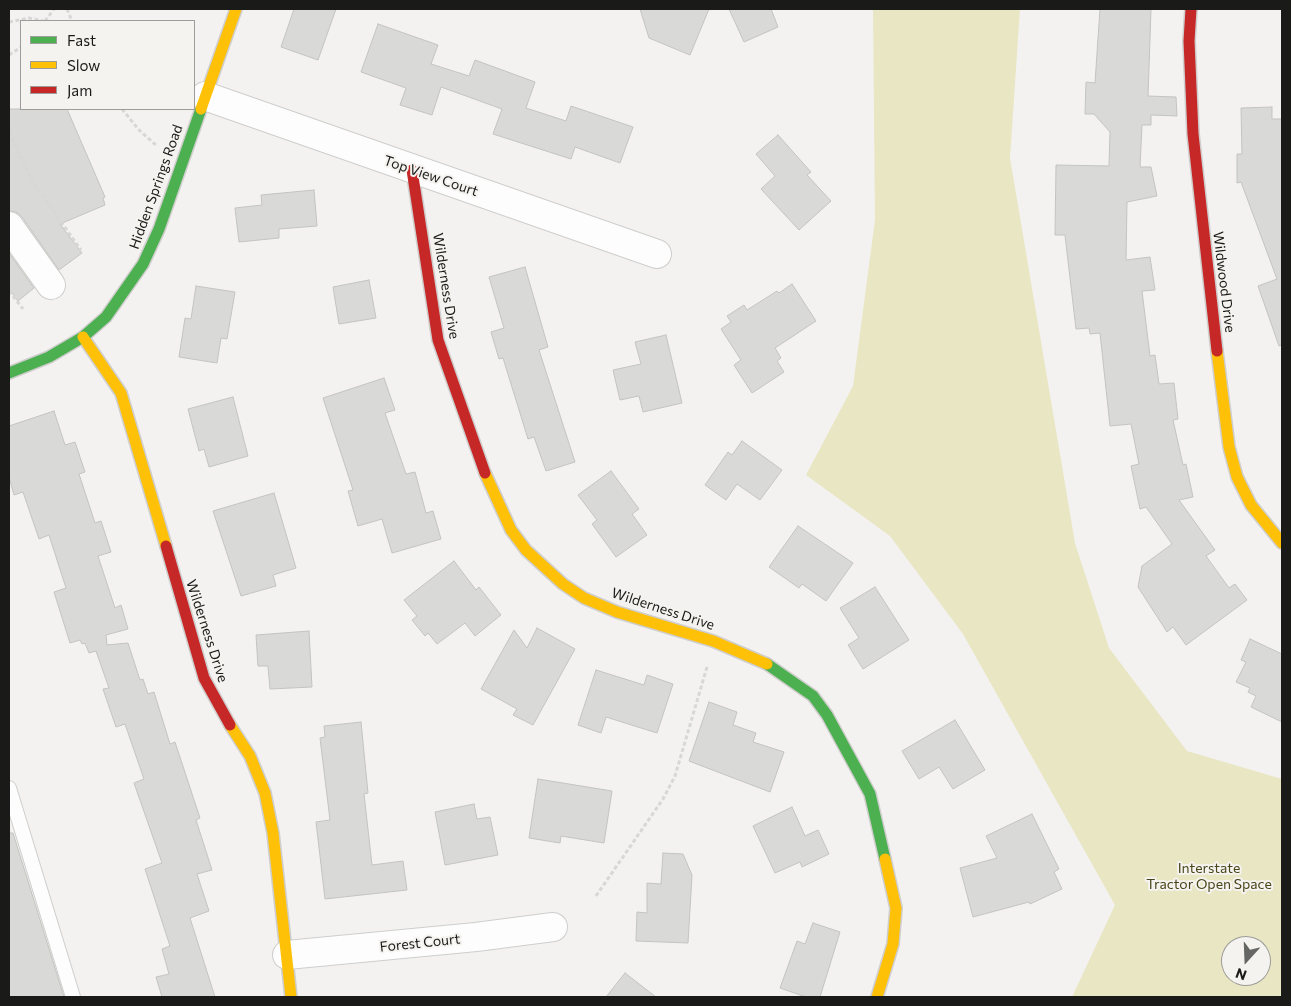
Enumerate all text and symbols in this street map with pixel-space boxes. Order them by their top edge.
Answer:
legend [20,20,195,110]
text: Fast [67,31,96,49]
text: Slow [67,56,100,74]
text: Jam [67,81,92,99]
street label: Hidden Springs Road [126,122,186,252]
street label: Top View Court [382,152,480,200]
street label: Wildwood Drive [1209,230,1239,334]
street label: Wilderness Drive [429,232,463,340]
street label: Wilderness Drive [182,577,232,685]
street label: Wilderness Drive [609,584,717,634]
park label: Interstate Tractor Open Space [1146,860,1272,892]
street label: Forest Court [379,930,461,956]
north arrow [1221,936,1271,986]
text: N [1233,965,1249,984]

